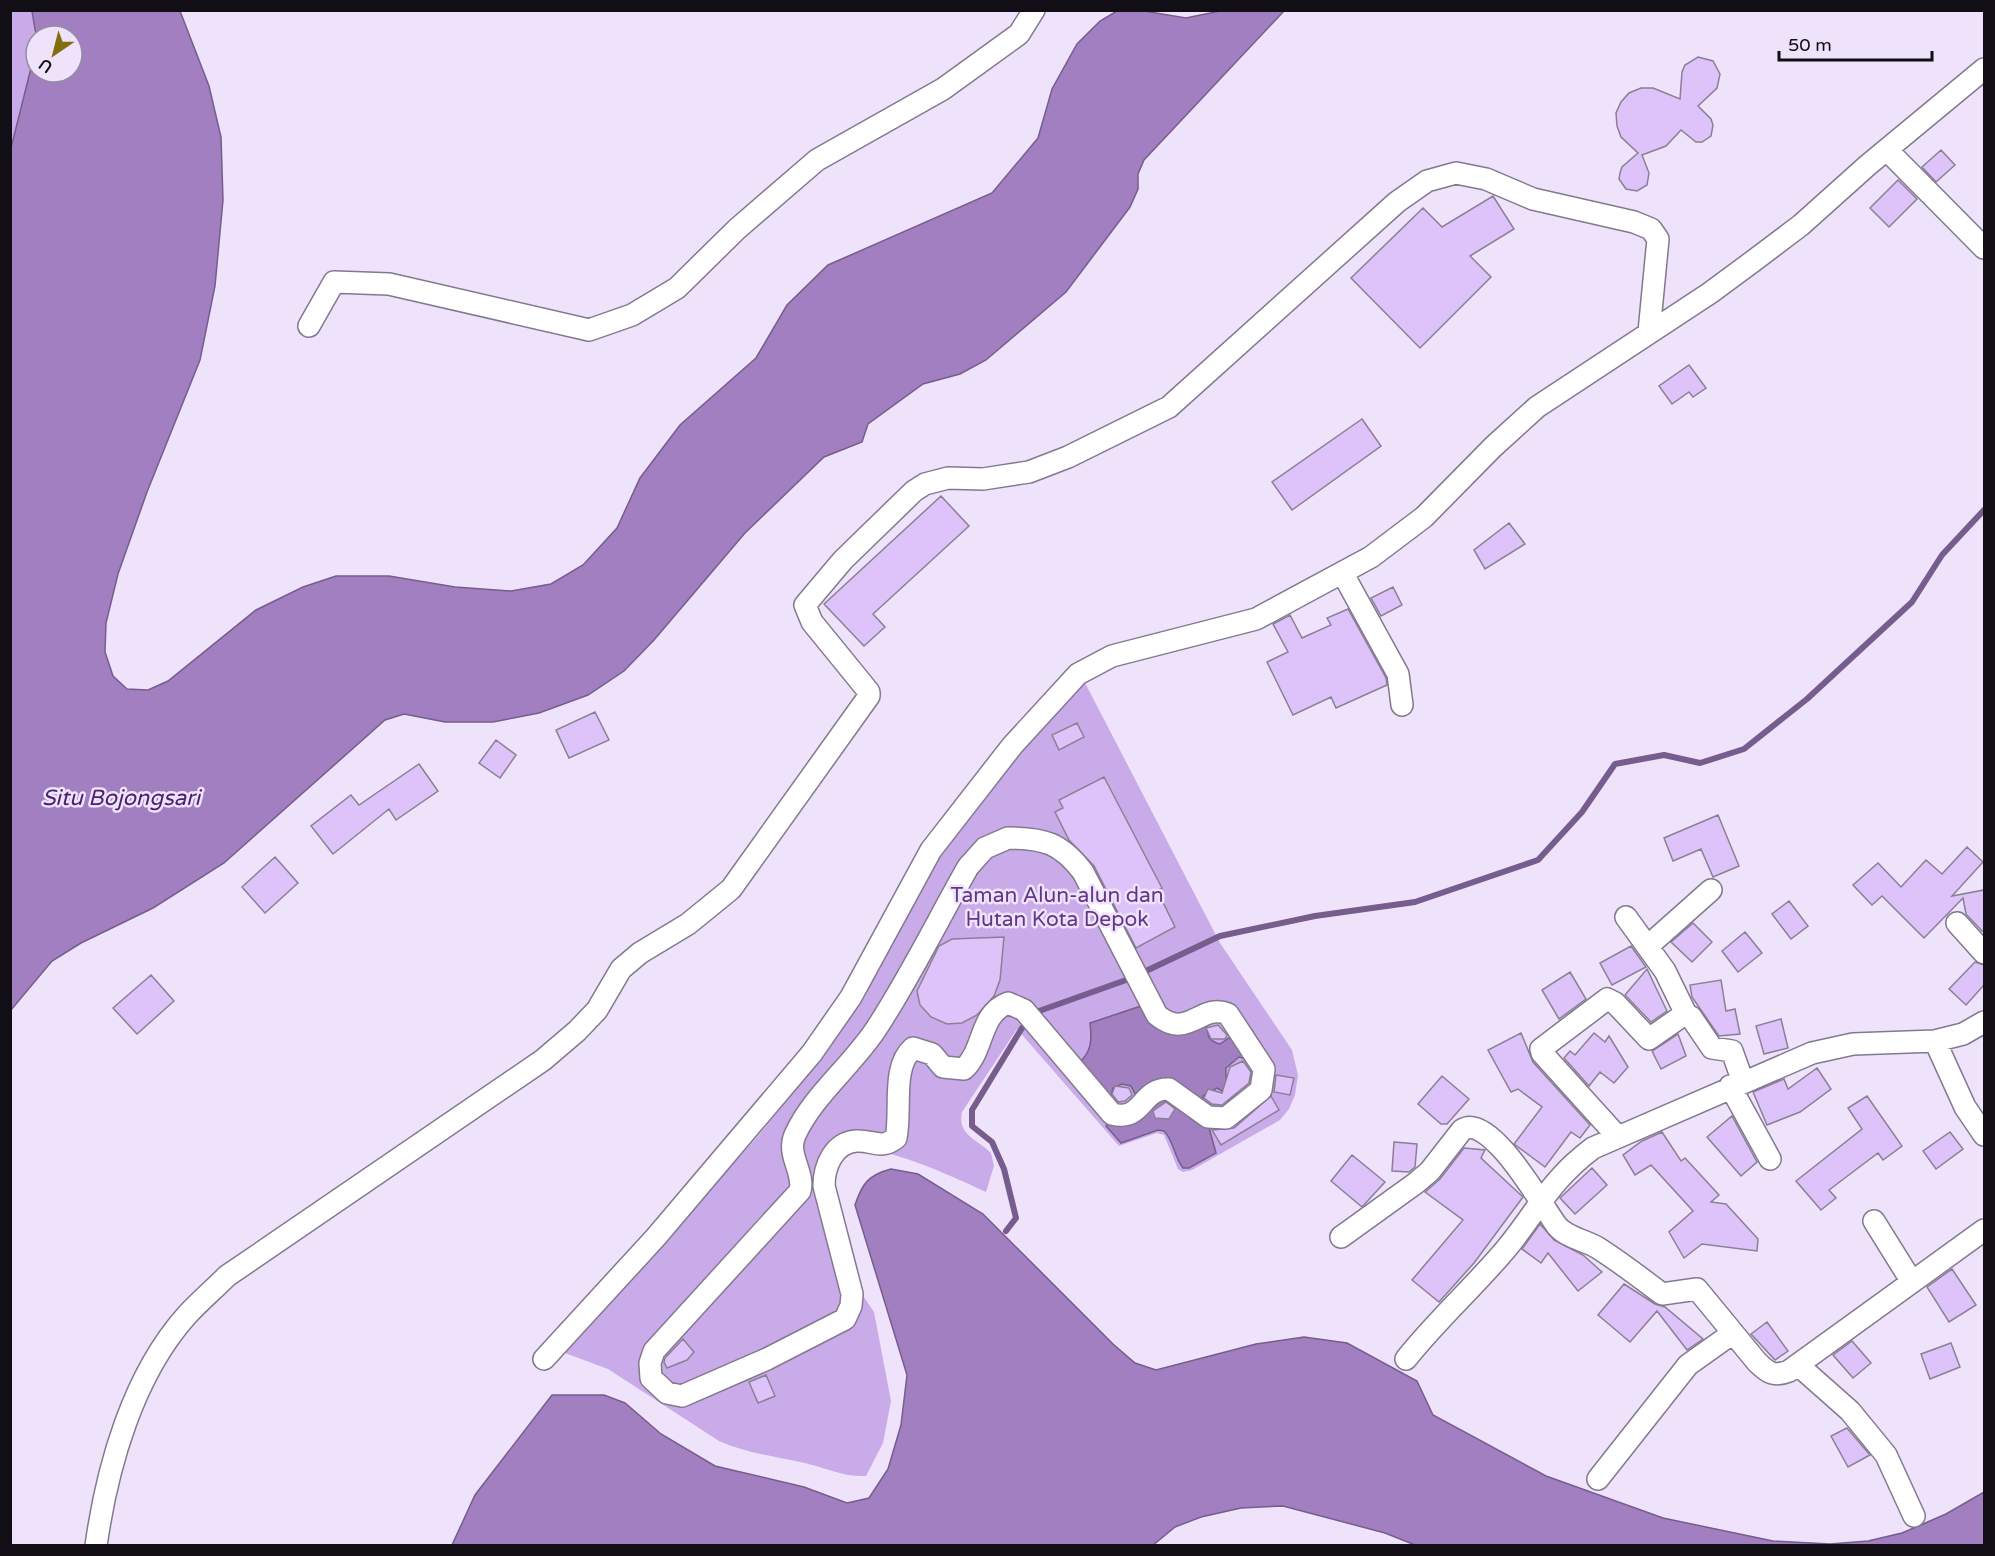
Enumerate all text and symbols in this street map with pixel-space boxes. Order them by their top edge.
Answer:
north arrow [24,24,84,84]
scale bar [1779,24,1932,62]
text: 50 m [1788,34,1832,56]
text: U [35,54,57,77]
water label: Situ Bojongsari [42,785,202,811]
park label: Taman Alun-alun dan Hutan Kota Depok [950,883,1164,932]

